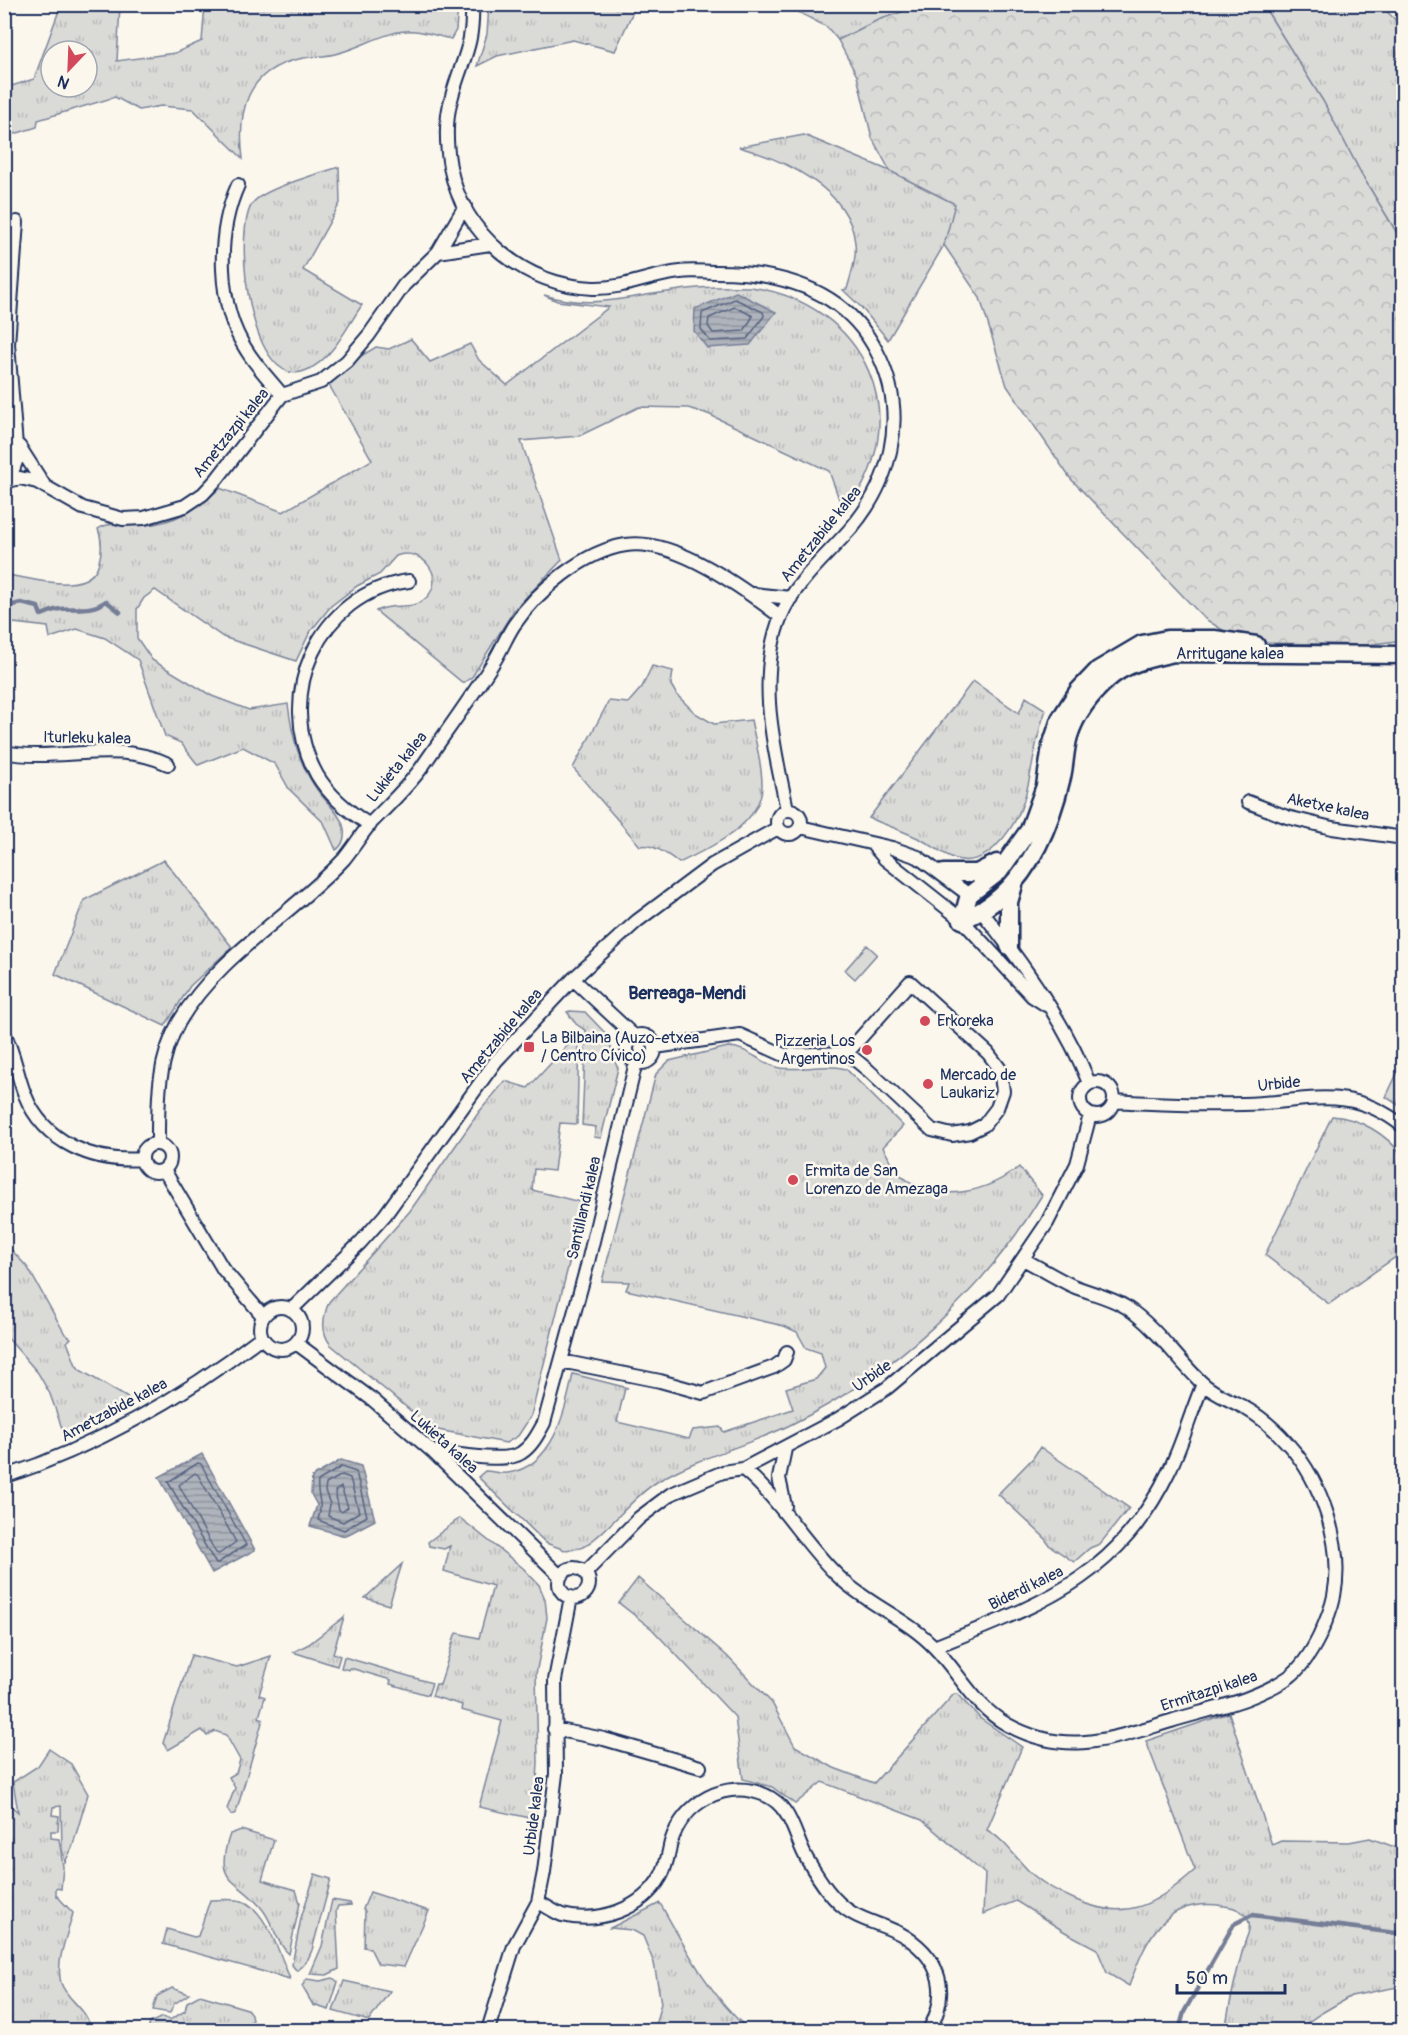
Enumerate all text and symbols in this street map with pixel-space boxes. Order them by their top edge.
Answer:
north arrow [39,39,99,99]
text: N [54,70,72,93]
street label: Ametzazpi kalea [189,384,273,482]
street label: Ametzabide kalea [776,482,866,586]
street label: Arritugane kalea [1176,644,1284,664]
street label: Iturleku kalea [43,727,131,749]
street label: Lukieta kalea [362,728,432,806]
street label: Aketxe kalea [1285,788,1371,826]
district label: Berreaga-Mendi [628,982,746,1005]
street label: Ametzabide kalea [456,984,546,1088]
place label: Erkoreka [937,1011,994,1031]
marker: Erkoreka [918,1014,932,1028]
place label: La Bilbaina (Auzo-etxea / Centro Cívico) [541,1028,699,1066]
place label: Pizzeria Los Argentinos [775,1031,855,1069]
marker: La Bilbaina (Auzo-etxea / Centro Cívico) [522,1040,536,1054]
marker: Pizzeria Los Argentinos [860,1043,874,1057]
place label: Mercado de Laukariz [940,1065,1016,1103]
street label: Urbide [1257,1072,1301,1096]
marker: Mercado de Laukariz [921,1077,935,1091]
street label: Santillandi kalea [562,1154,606,1262]
place label: Ermita de San Lorenzo de Amezaga [805,1161,948,1199]
marker: Ermita de San Lorenzo de Amezaga [786,1173,800,1187]
street label: Urbide [849,1355,895,1396]
street label: Ametzabide kalea [57,1374,171,1446]
street label: Lukieta kalea [406,1406,482,1478]
street label: Biderdi kalea [985,1561,1067,1615]
street label: Ermitazpi kalea [1158,1666,1260,1716]
street label: Urbide kalea [519,1775,549,1857]
scale bar [1177,1957,1285,1995]
text: 50 m [1186,1967,1228,1990]

